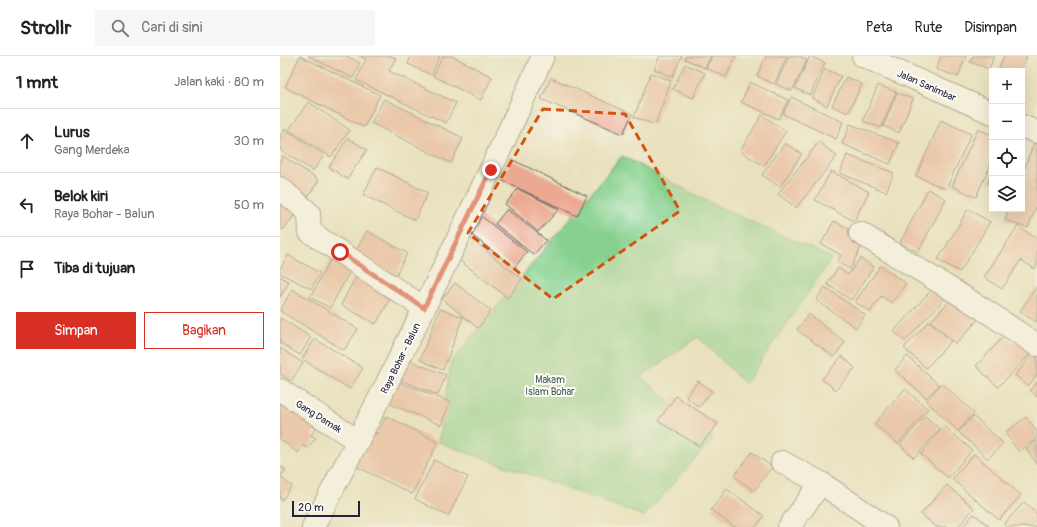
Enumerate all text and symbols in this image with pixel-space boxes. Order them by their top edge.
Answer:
search box [95,10,375,46]
text: Strollr [20,16,71,40]
icon: search [109,17,131,39]
text: Cari di sini [141,18,202,37]
text: Peta [866,19,893,36]
text: Rute [915,19,942,36]
text: Disimpan [964,19,1017,36]
street label: Jalan Sanimbar [895,68,958,104]
map controls [989,68,1025,212]
button: + [989,68,1025,104]
text: 1 mnt [16,72,58,93]
text: Jalan kaki · 80 m [174,74,264,90]
button: − [989,104,1025,140]
text: Lurus [54,123,90,142]
icon: ahead [16,130,38,152]
text: 30 m [234,133,264,149]
button: locate [989,140,1025,176]
text: Gang Merdeka [54,142,130,158]
route end [482,161,500,179]
button: layers [989,176,1025,212]
text: Belok kiri [54,187,108,206]
icon: left [16,194,38,216]
text: 50 m [234,197,264,213]
text: Raya Bohar - Balun [54,206,155,222]
route start [331,243,349,261]
icon: arrive [16,258,38,280]
text: Tiba di tujuan [54,259,135,278]
button: Simpan [16,312,136,349]
button: Bagikan [144,312,264,349]
street label: Raya Bohar - Balun [379,321,423,396]
park label: Makam Islam Bohar [525,374,575,398]
street label: Gang Damak [293,398,345,436]
scale bar [292,499,360,518]
text: 20 m [298,501,324,514]

